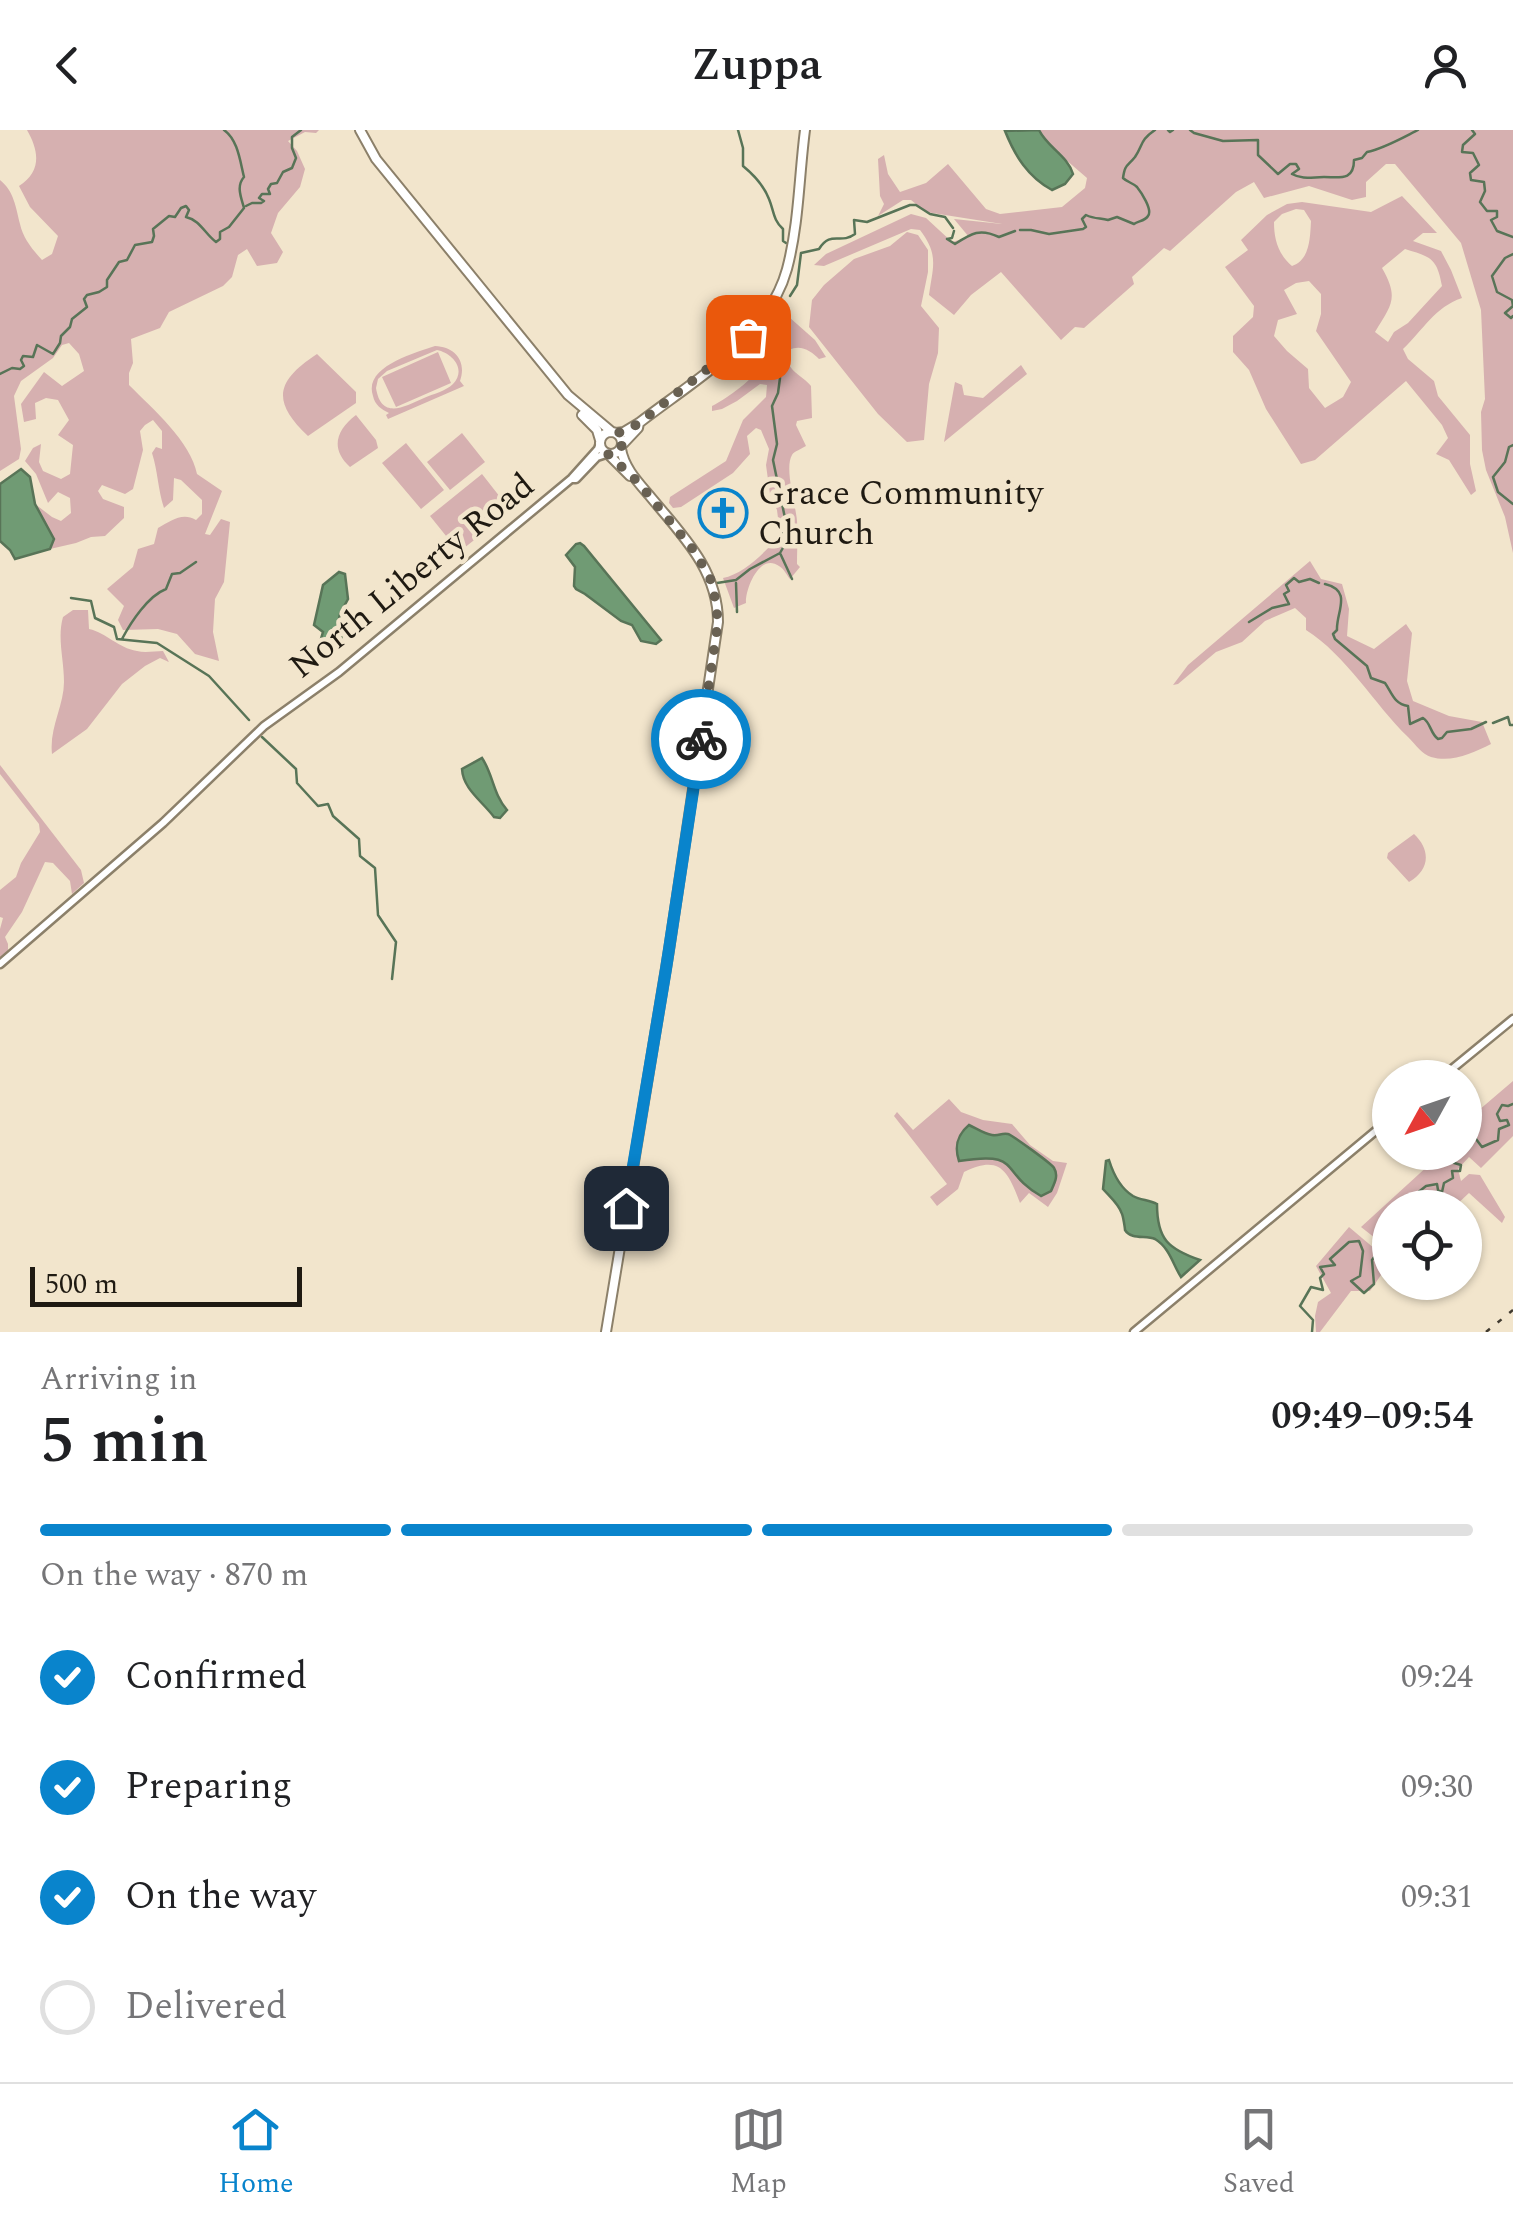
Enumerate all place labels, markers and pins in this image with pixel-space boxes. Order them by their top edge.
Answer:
pin [706,295,791,380]
place label: Grace Community Church [758,467,1044,560]
church icon: Grace Community Church [697,487,749,539]
pin [584,1166,669,1251]

